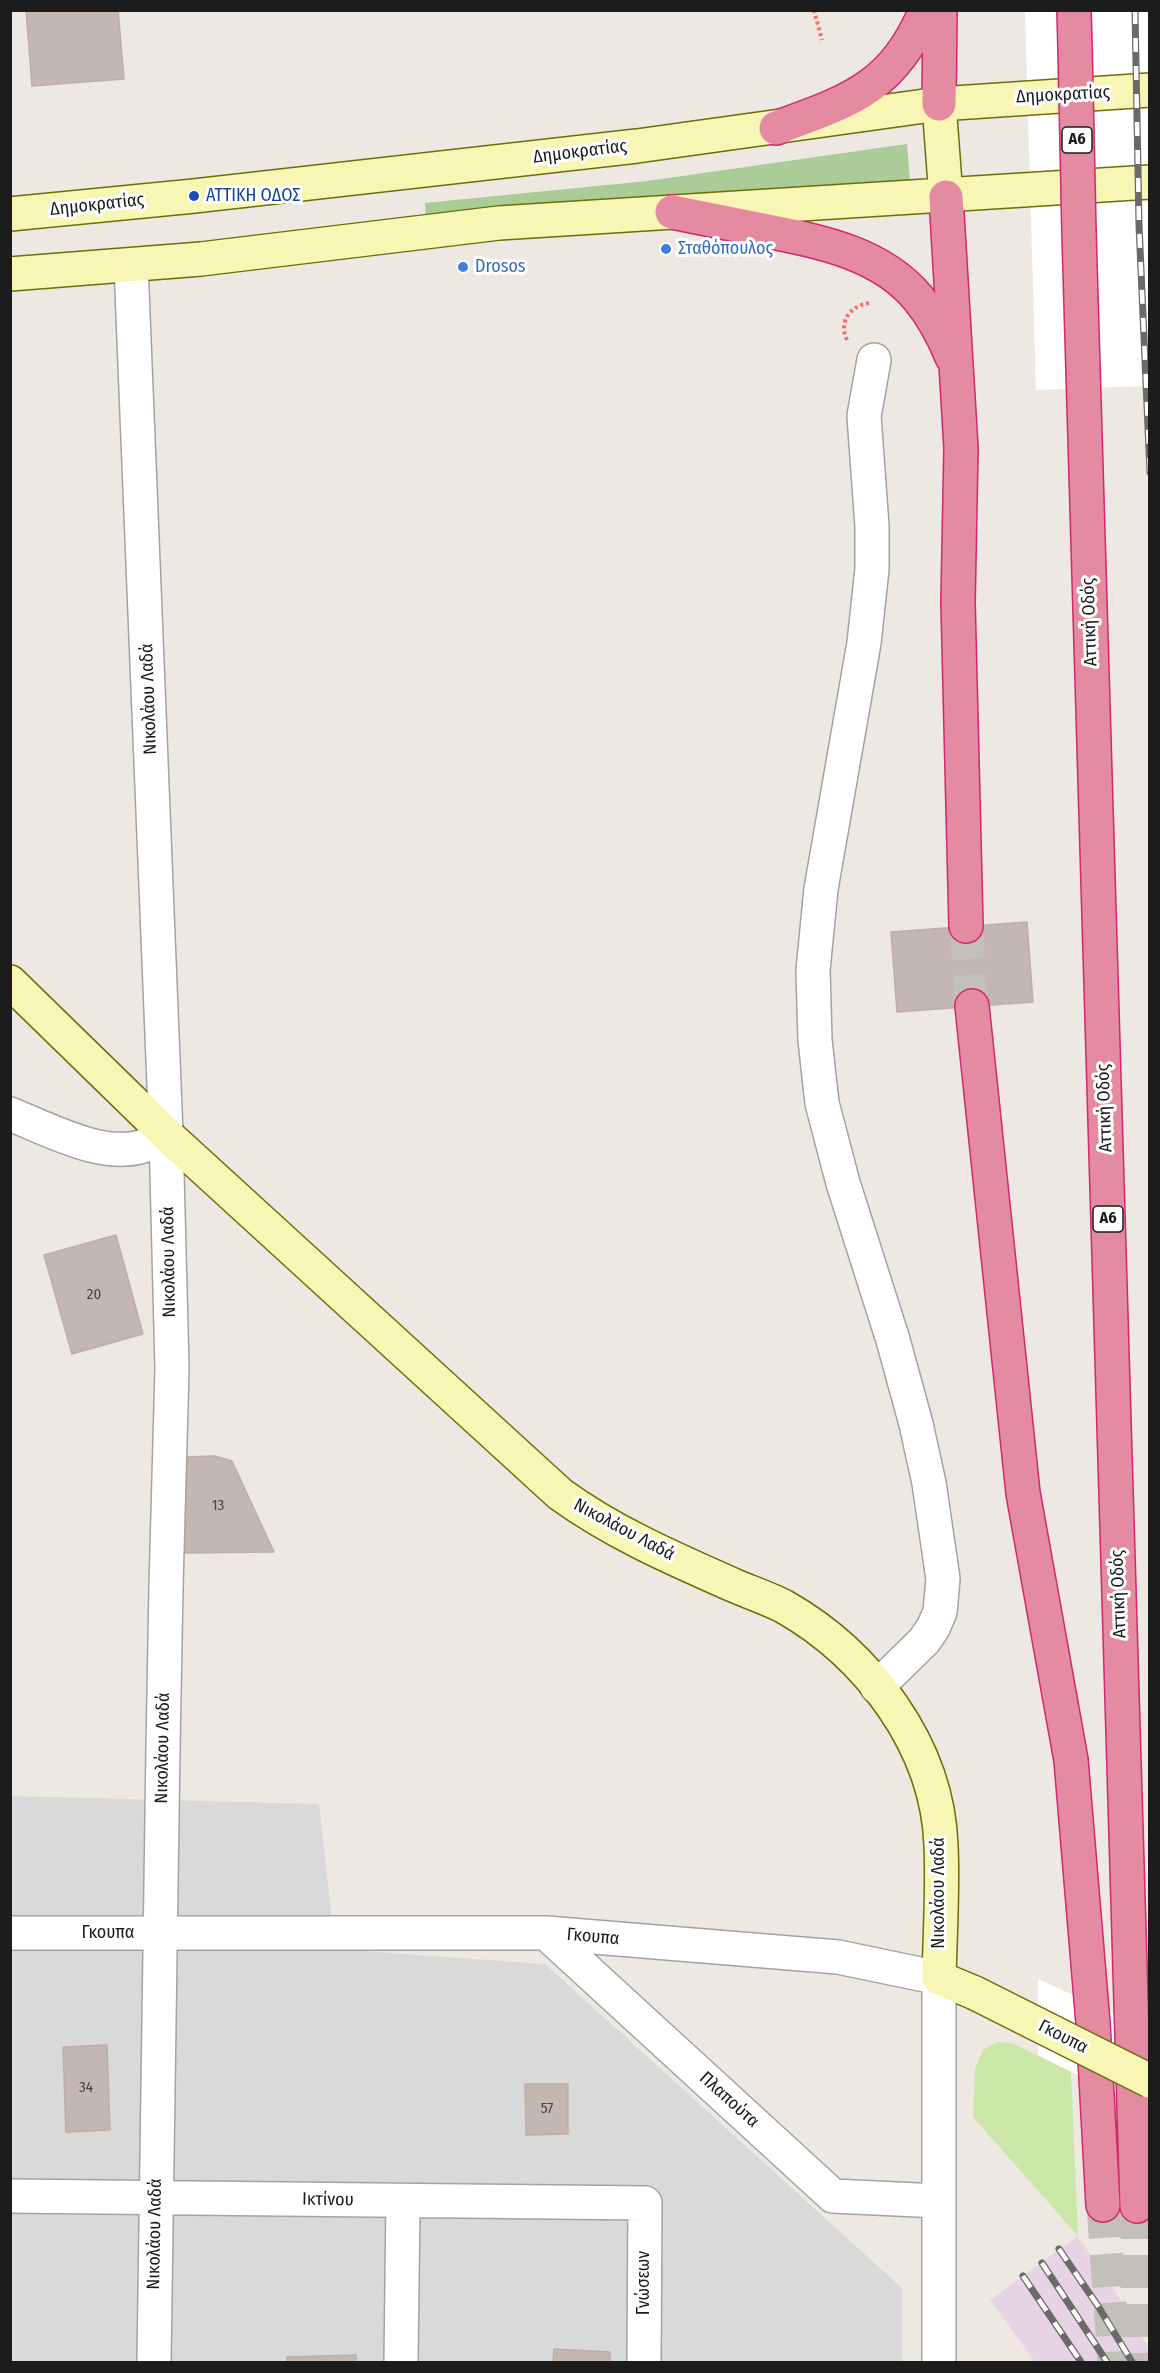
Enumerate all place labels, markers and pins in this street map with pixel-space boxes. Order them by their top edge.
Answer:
place label: ΑΤΤΙΚΗ ΟΔΟΣ [206,185,300,207]
marker: ΑΤΤΙΚΗ ΟΔΟΣ [187,189,201,203]
place label: Σταθόπουλος [678,238,773,260]
marker: Σταθόπουλος [659,242,673,256]
place label: Drosos [475,256,526,278]
marker: Drosos [456,260,470,274]

